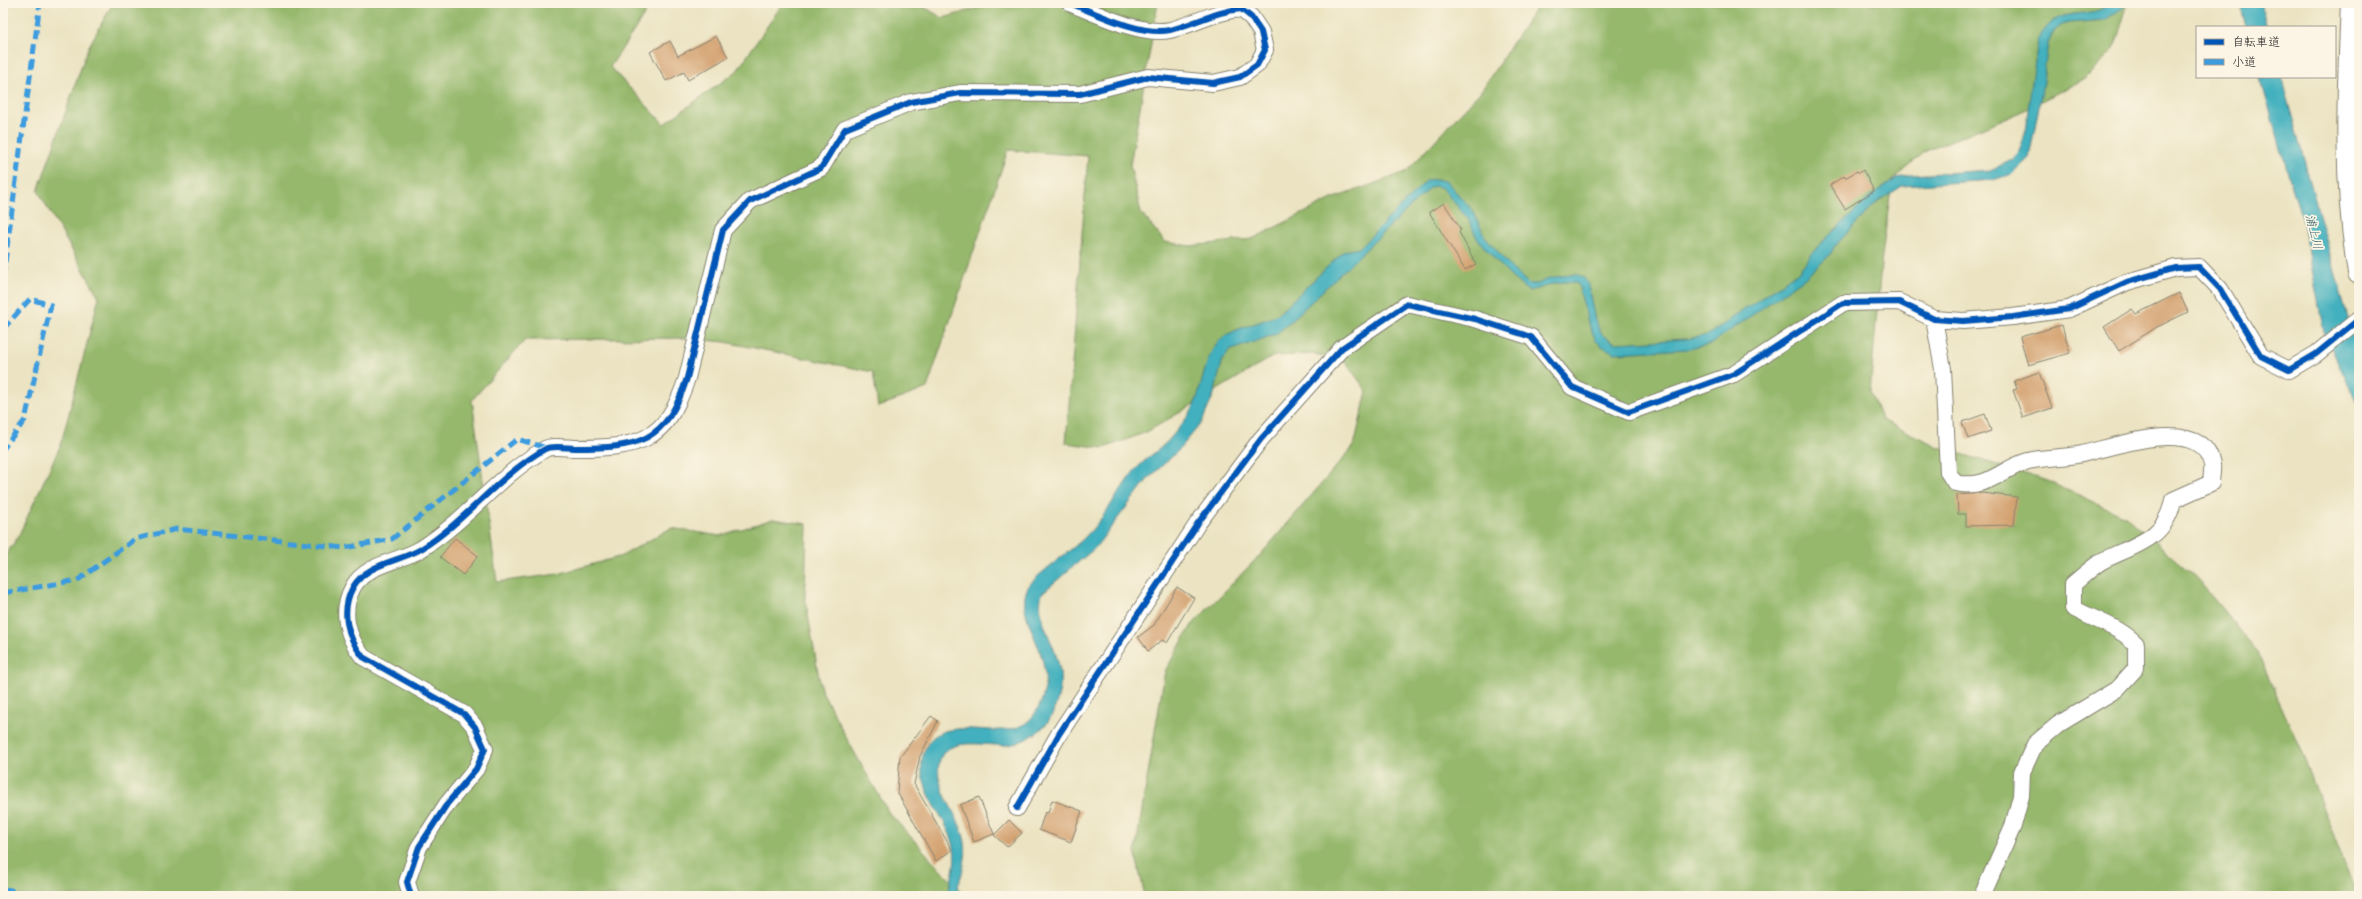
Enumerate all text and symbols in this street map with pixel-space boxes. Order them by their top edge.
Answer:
legend [2196,26,2336,78]
text: 自転車道 [2232,34,2280,50]
text: 小道 [2232,54,2256,70]
water label: 浦上川 [2302,213,2326,251]

